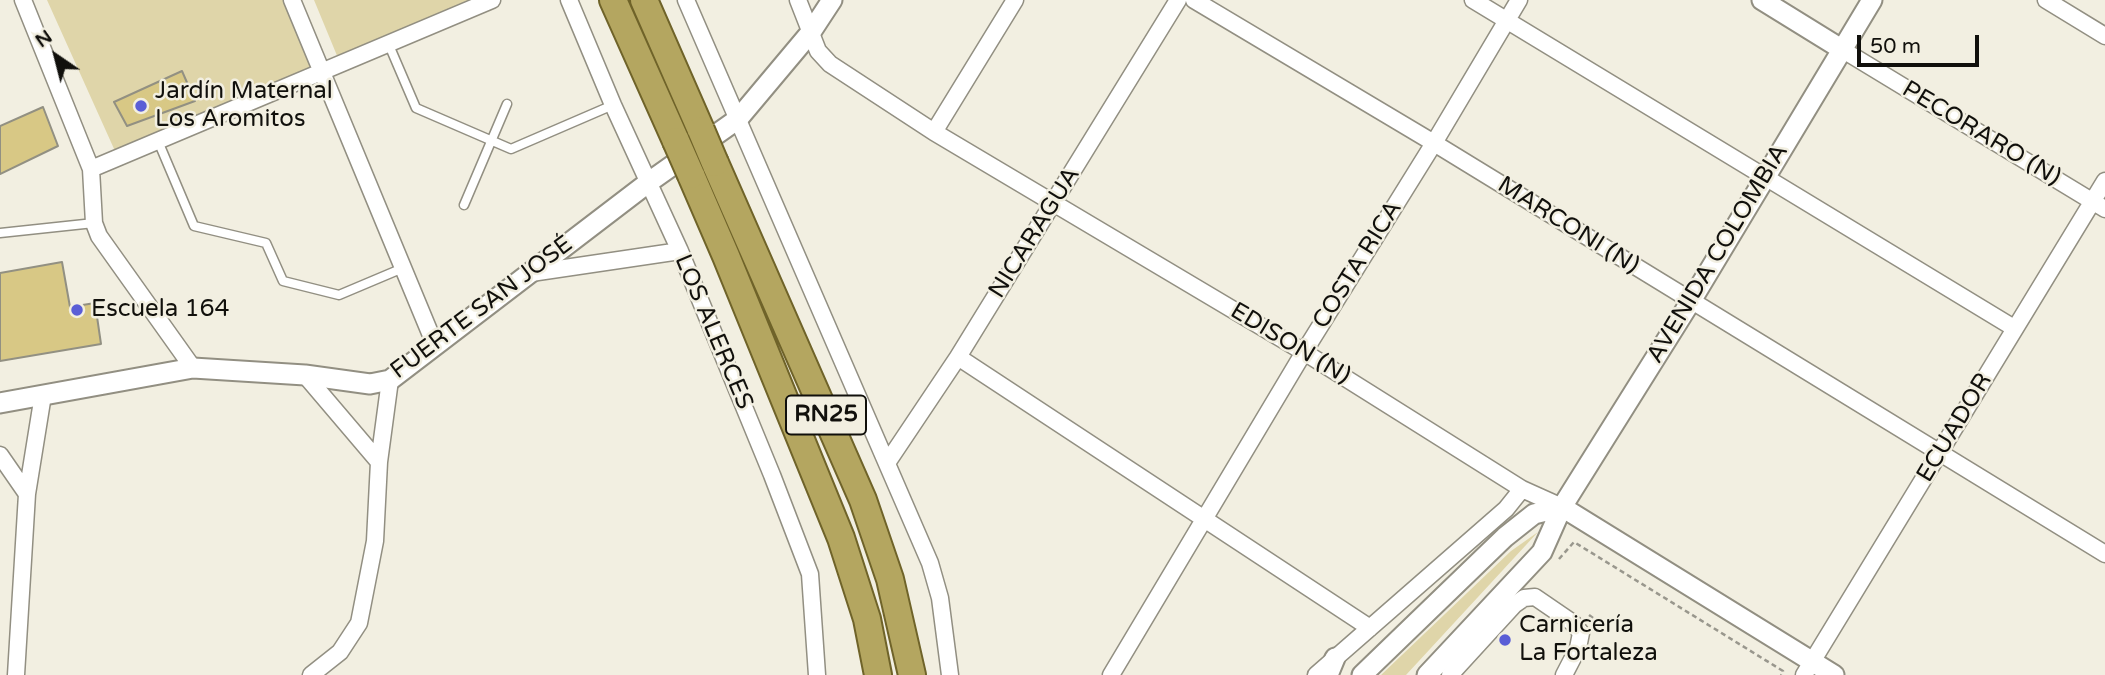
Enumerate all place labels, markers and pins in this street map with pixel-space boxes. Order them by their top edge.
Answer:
place label: Jardín Maternal Los Aromitos [155,78,333,134]
marker: Jardín Maternal Los Aromitos [133,98,149,114]
place label: Escuela 164 [91,296,230,324]
marker: Escuela 164 [69,302,85,318]
place label: Carnicería La Fortaleza [1519,612,1658,668]
marker: Carnicería La Fortaleza [1497,632,1513,648]

